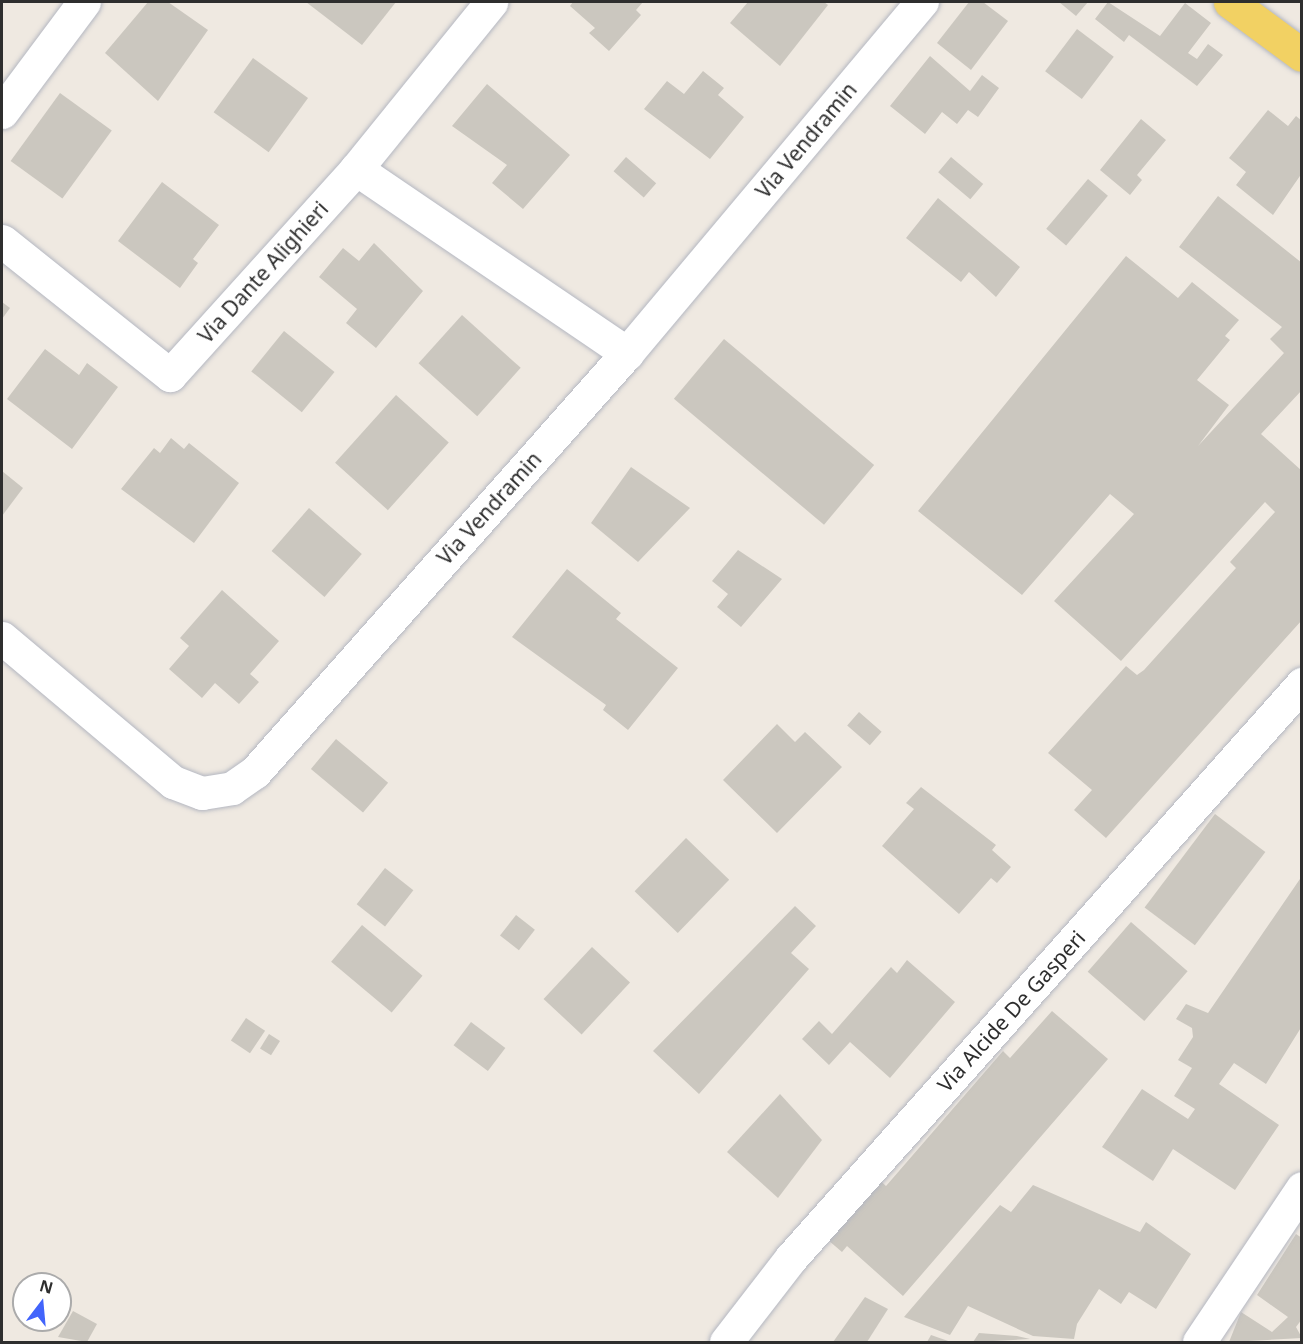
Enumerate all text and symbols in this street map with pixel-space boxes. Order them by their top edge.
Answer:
street label: Via Vendramin [750,77,862,203]
street label: Via Dante Alighieri [193,196,333,348]
street label: Via Vendramin [432,446,546,570]
street label: Via Alcide De Gasperi [932,925,1090,1097]
north arrow [12,1272,72,1332]
text: N [37,1274,56,1299]

